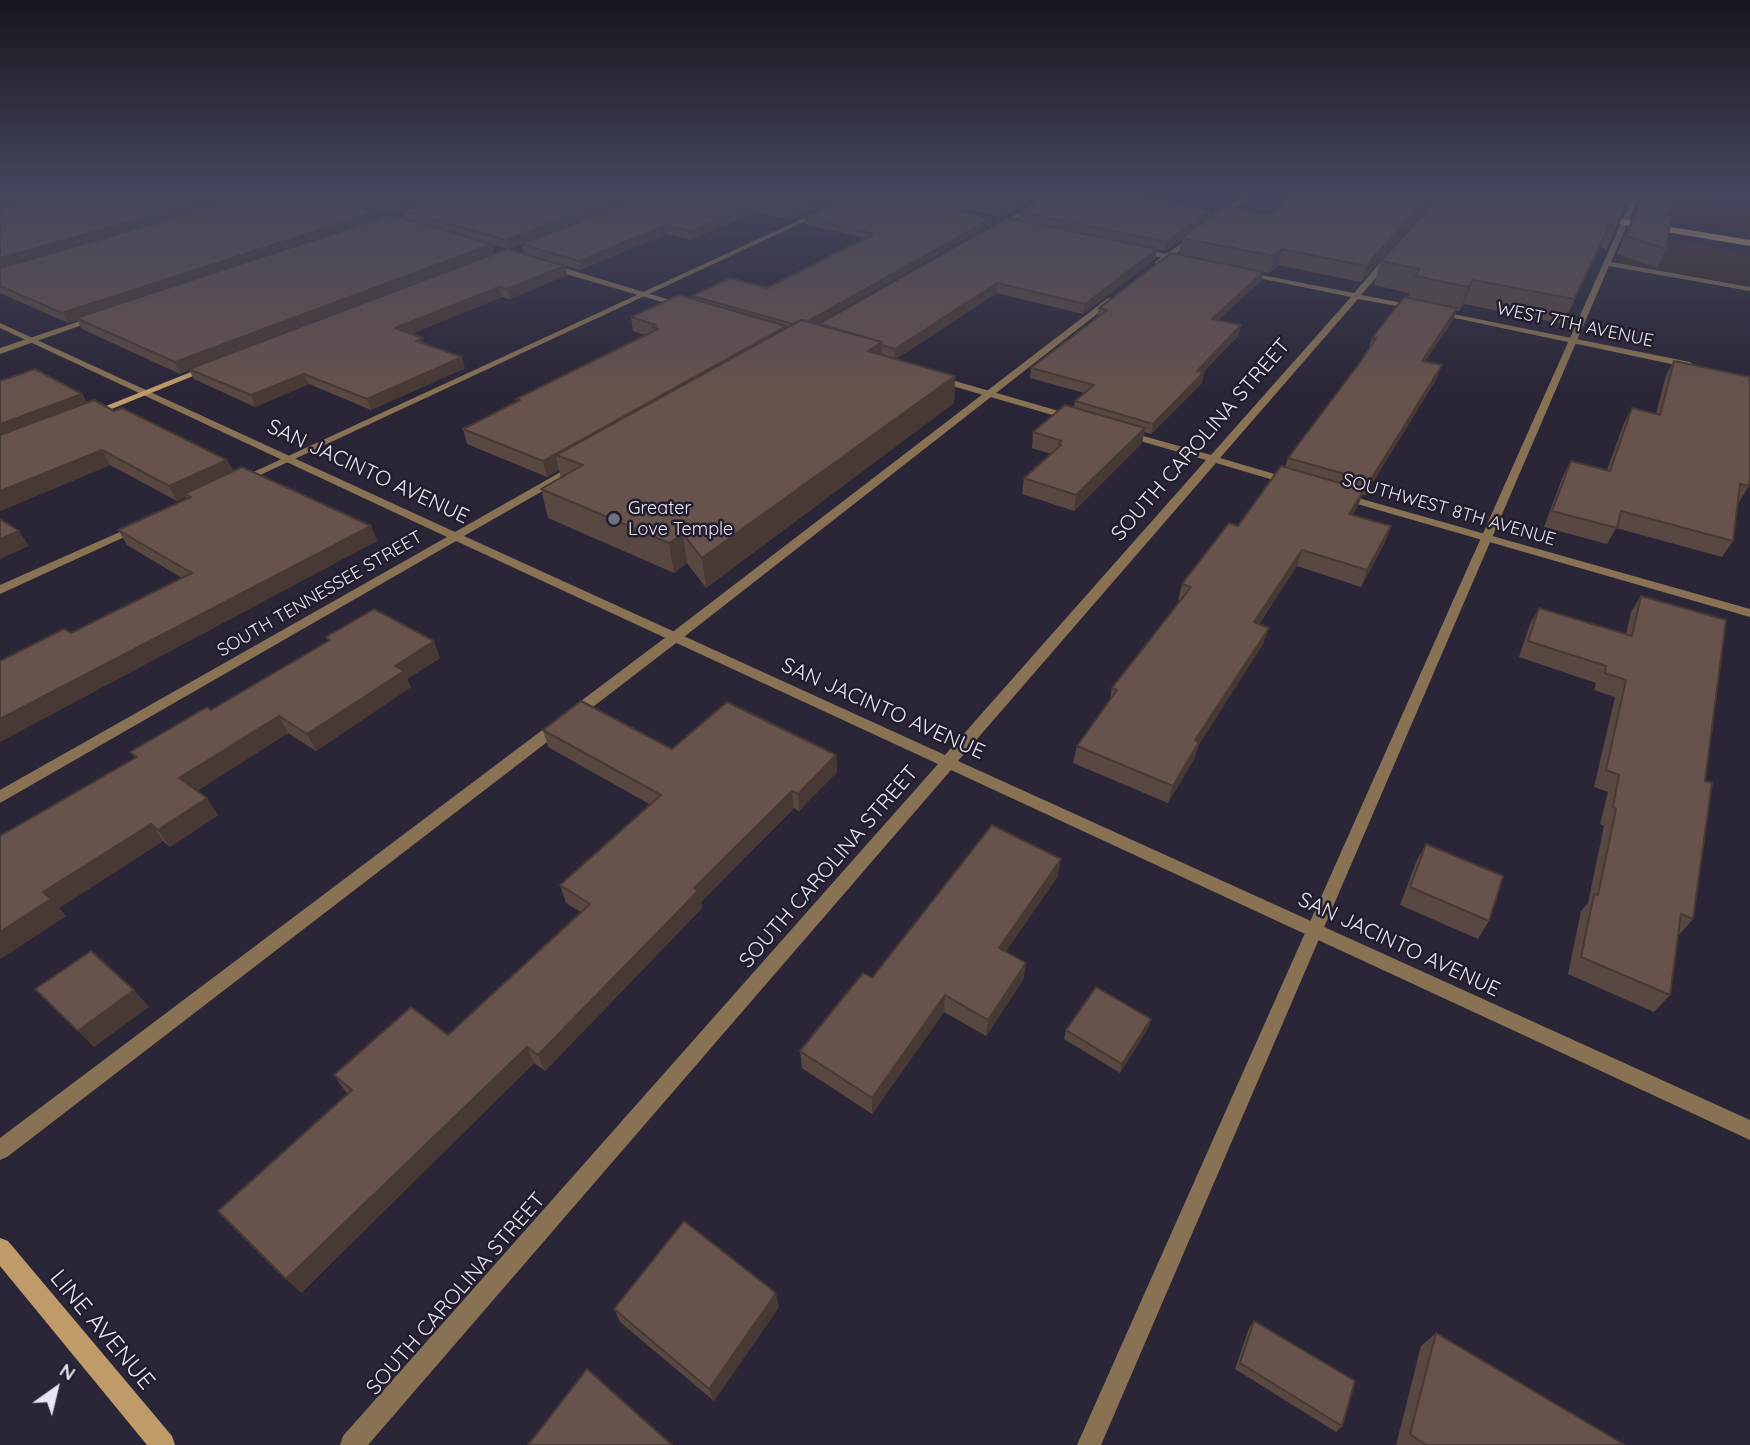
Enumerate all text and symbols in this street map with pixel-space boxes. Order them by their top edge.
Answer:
street label: WEST 7TH AVENUE [1495,298,1655,352]
street label: SOUTH CAROLINA STREET [1106,334,1296,546]
street label: SAN JACINTO AVENUE [263,414,473,530]
street label: SOUTHWEST 8TH AVENUE [1340,469,1558,551]
place label: Greater Love Temple [628,498,733,540]
marker: Greater Love Temple [606,511,622,527]
street label: SOUTH TENNESSEE STREET [214,526,426,662]
street label: SAN JACINTO AVENUE [778,653,988,765]
street label: SOUTH CAROLINA STREET [734,761,924,973]
street label: SAN JACINTO AVENUE [1294,887,1504,1003]
street label: SOUTH CAROLINA STREET [361,1188,551,1400]
street label: LINE AVENUE [44,1264,160,1396]
north arrow [21,1354,91,1424]

